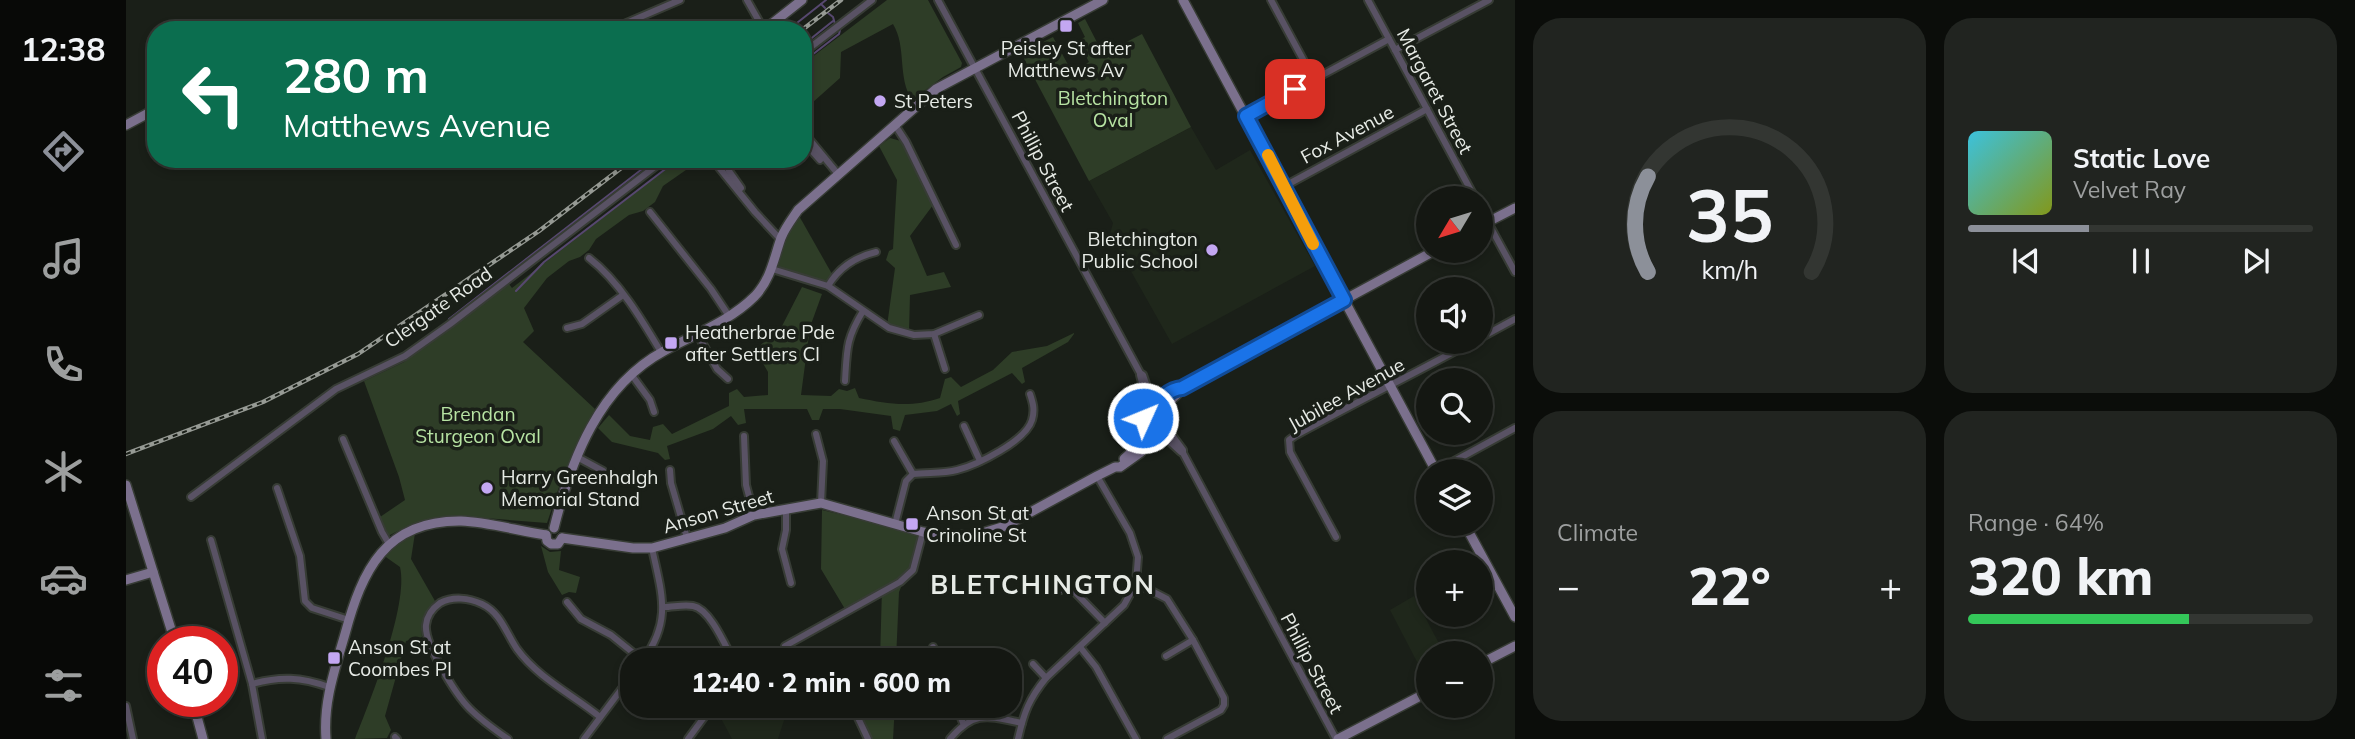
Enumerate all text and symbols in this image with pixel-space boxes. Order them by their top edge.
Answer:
marker: Peisley St after Matthews Av [1058,18,1074,34]
street label: Margaret Street [1392,24,1478,158]
text: 12:38 [21,29,105,69]
place label: Peisley St after Matthews Av [1001,36,1131,82]
text: 280 m [283,44,429,105]
icon: left [168,49,259,140]
pin [1265,59,1325,119]
icon: arrive [1276,70,1314,108]
park label: Bletchington Oval [1058,86,1168,132]
place label: St Peters [894,89,973,113]
marker: St Peters [872,93,888,109]
street label: Fox Avenue [1296,99,1398,169]
text: Matthews Avenue [283,105,551,145]
street label: Phillip Street [1006,107,1080,216]
icon: directions [39,127,88,176]
text: Static Love [2073,142,2210,175]
text: 35 [1686,169,1773,260]
text: Velvet Ray [2073,175,2186,204]
north arrow [1416,186,1493,262]
map controls [1416,186,1493,718]
place label: Bletchington Public School [1081,227,1198,273]
icon: music [39,234,88,283]
marker: Bletchington Public School [1204,242,1220,258]
icon: previous [2007,242,2045,280]
icon: pause [2122,242,2160,280]
icon: next [2237,242,2275,280]
text: km/h [1701,254,1758,285]
street label: Clergate Road [380,261,496,353]
button: sound [1416,277,1493,354]
place label: Heatherbrae Pde after Settlers Cl [685,320,835,366]
marker: Heatherbrae Pde after Settlers Cl [663,335,679,351]
icon: phone [39,340,88,389]
street label: Jubilee Avenue [1284,352,1408,436]
button: search [1416,368,1493,445]
position arrow [1106,381,1180,455]
park label: Brendan Sturgeon Oval [415,402,541,448]
icon: climate [39,447,88,496]
button: layers [1416,459,1493,536]
place label: Harry Greenhalgh Memorial Stand [501,465,658,511]
marker: Harry Greenhalgh Memorial Stand [479,480,495,496]
street label: Anson Street [660,484,776,538]
place label: Anson St at Crinoline St [926,501,1029,547]
text: Range · 64% [1968,508,2104,537]
marker: Anson St at Crinoline St [904,516,920,532]
text: Climate [1557,518,1638,547]
text: 320 km [1968,543,2153,608]
button: + [1416,550,1493,627]
text: 22° [1688,553,1771,618]
icon: car [39,554,88,603]
text: − [1557,562,1580,610]
text: + [1879,562,1902,610]
district label: BLETCHINGTON [930,568,1156,601]
street label: Phillip Street [1275,609,1349,718]
speed limit sign: 40 [147,626,238,717]
place label: Anson St at Coombes Pl [348,635,452,681]
button: − [1416,641,1493,718]
marker: Anson St at Coombes Pl [326,650,342,666]
icon: filters [39,661,88,710]
text: 12:40 · 2 min · 600 m [691,666,951,699]

